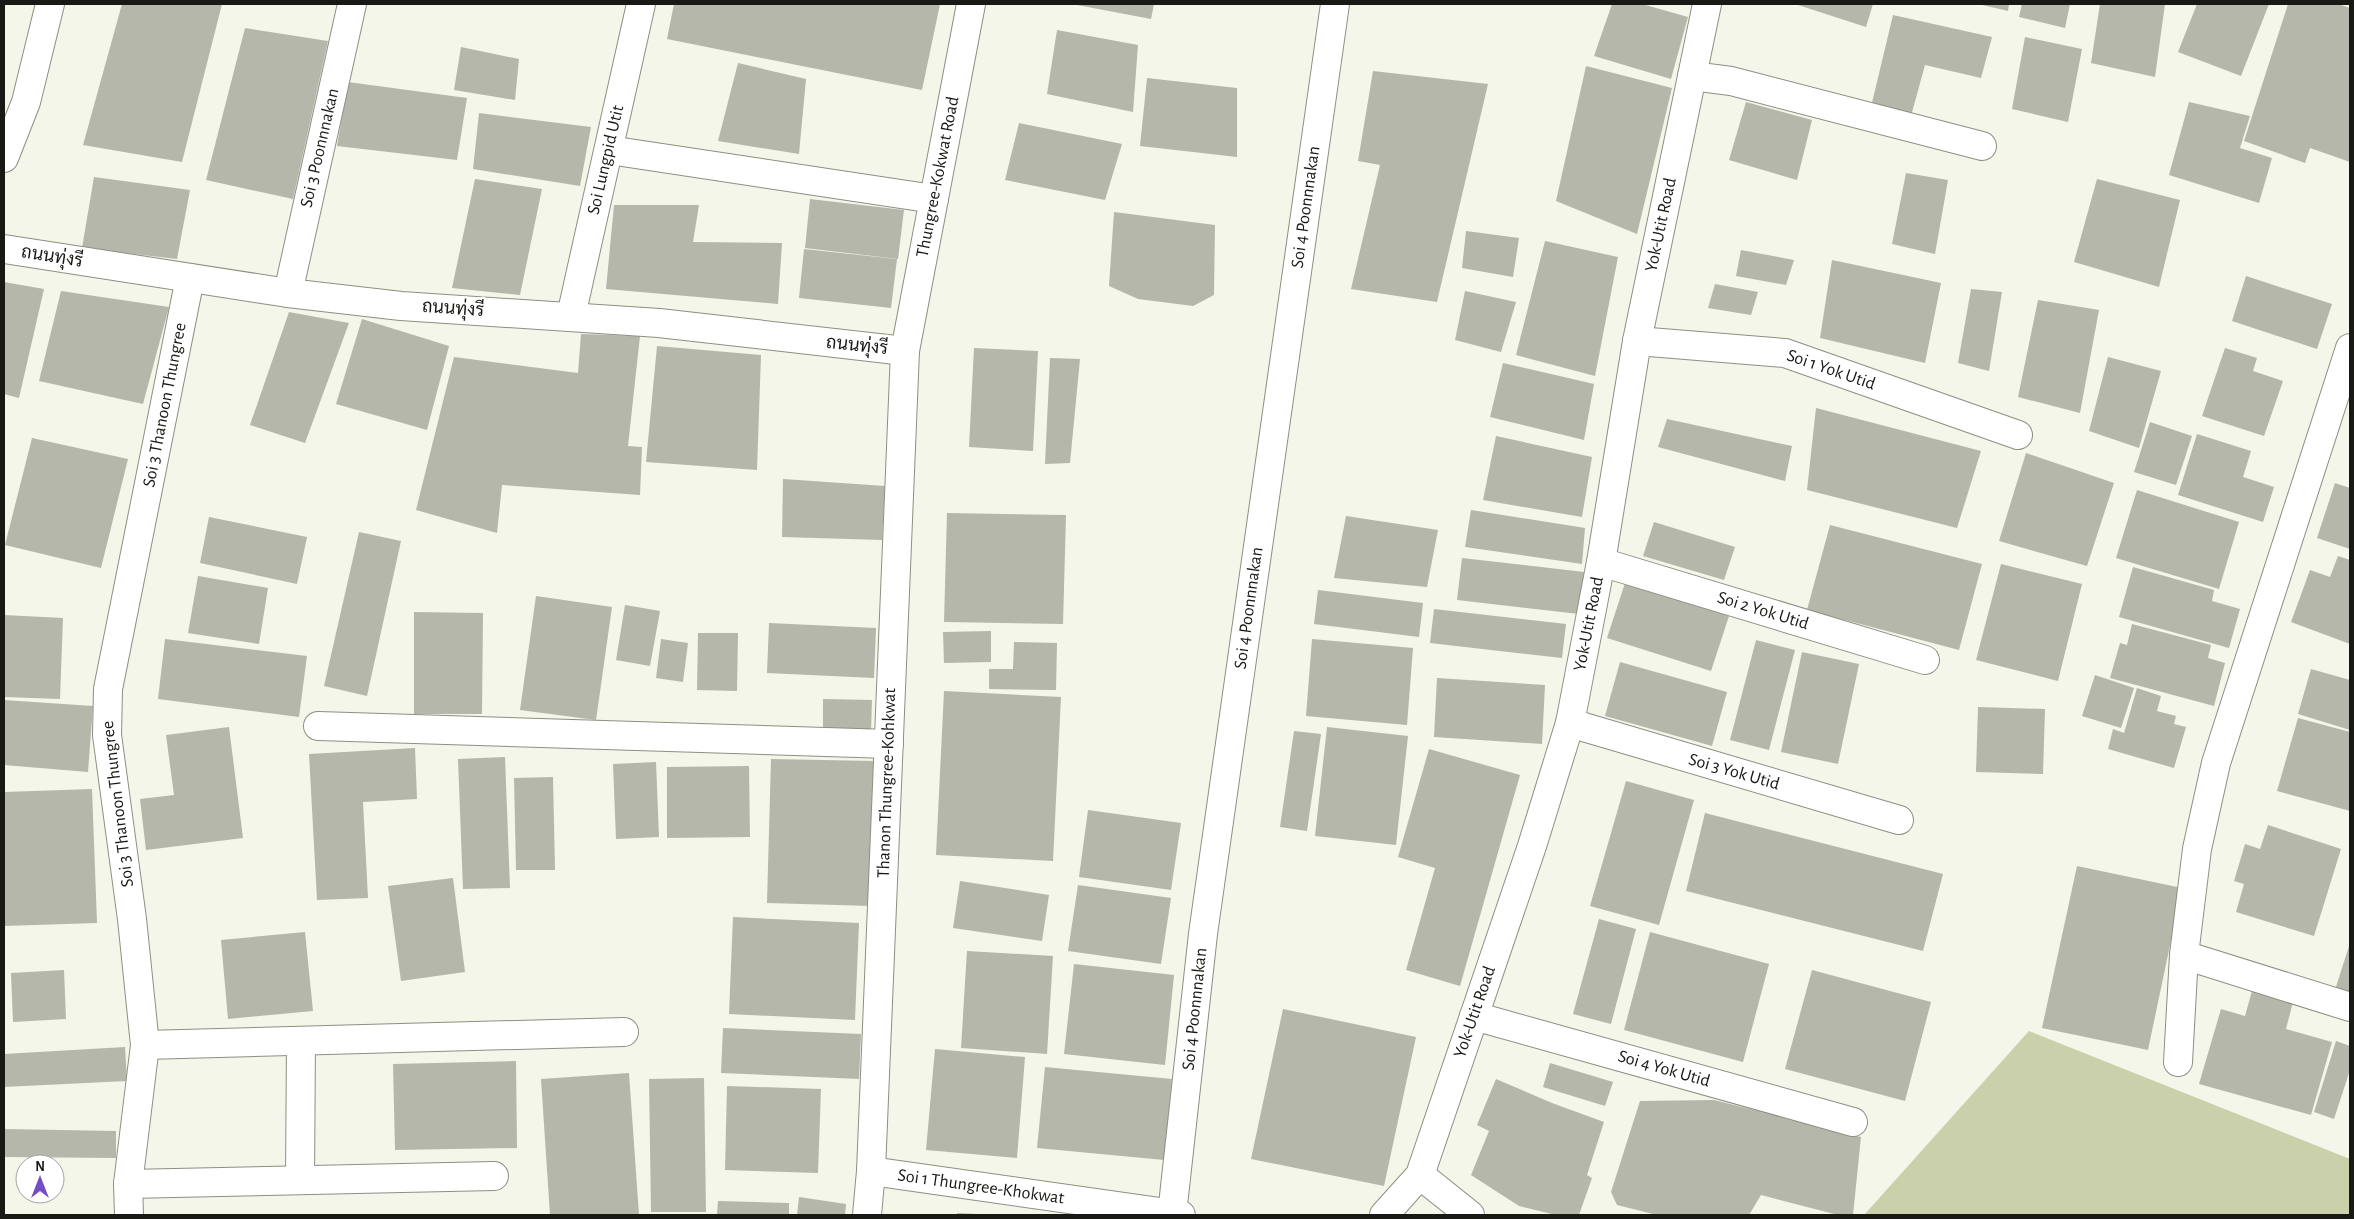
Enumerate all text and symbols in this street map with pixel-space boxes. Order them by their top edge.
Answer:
street label: Soi 3 Poonnnakan [298,87,342,209]
street label: Thungree-Kokwat Road [914,95,962,259]
street label: Soi Lungpid Utit [585,103,627,216]
street label: Soi 4 Poonnnakan [1289,145,1323,269]
street label: Yok-Utit Road [1642,176,1680,274]
street label: ถนนทุ่งรี [20,238,85,273]
street label: ถนนทุ่งรี [421,293,485,322]
street label: Soi 3 Thanoon Thungree [140,321,190,489]
street label: ถนนทุ่งรี [825,329,890,360]
street label: Soi 1 Yok Utid [1784,346,1878,394]
street label: Soi 4 Poonnnakan [1232,546,1266,670]
street label: Yok-Utit Road [1571,575,1607,673]
street label: Soi 2 Yok Utid [1715,589,1811,633]
street label: Thanon Thungree-Kohkwat [875,687,899,879]
street label: Soi 3 Thanoon Thungree [99,720,137,888]
street label: Soi 3 Yok Utid [1686,750,1782,794]
street label: Soi 4 Poonnnakan [1180,947,1210,1071]
street label: Yok-Utit Road [1451,964,1499,1060]
street label: Soi 4 Yok Utid [1616,1047,1712,1091]
north arrow [15,1154,65,1204]
text: N [35,1160,45,1174]
street label: Soi 1 Thungree-Khokwat [897,1166,1066,1208]

